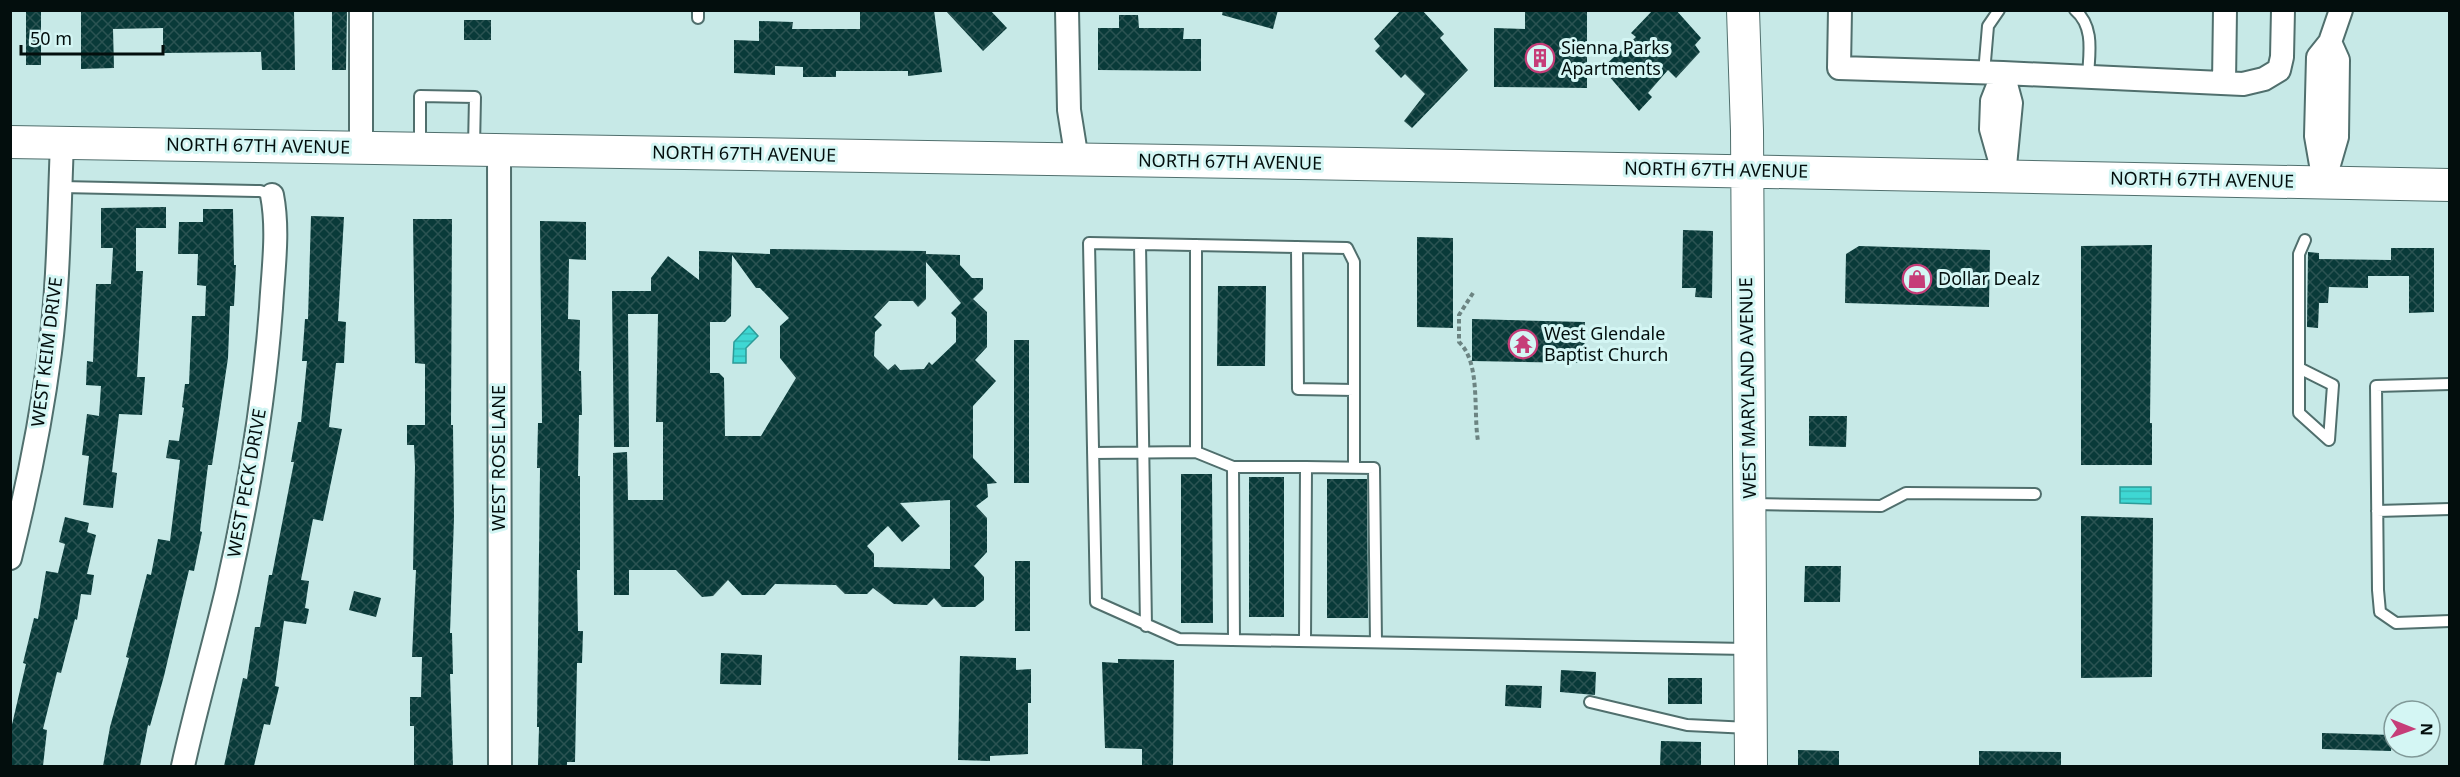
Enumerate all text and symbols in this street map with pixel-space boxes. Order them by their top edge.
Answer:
scale bar [21,18,164,56]
text: 50 m [30,26,72,50]
place label: Sienna Parks Apartments [1561,35,1669,80]
building icon: Sienna Parks Apartments [1524,42,1556,74]
street label: NORTH 67TH AVENUE [166,131,350,159]
street label: NORTH 67TH AVENUE [652,139,836,167]
street label: NORTH 67TH AVENUE [1138,147,1322,175]
street label: NORTH 67TH AVENUE [1624,155,1808,183]
street label: NORTH 67TH AVENUE [2110,165,2294,193]
shop icon: Dollar Dealz [1901,263,1933,295]
place label: Dollar Dealz [1938,266,2040,290]
street label: WEST KEIM DRIVE [25,276,67,428]
street label: WEST MARYLAND AVENUE [1733,277,1761,499]
place label: West Glendale Baptist Church [1544,321,1668,366]
temple icon: West Glendale Baptist Church [1507,328,1539,360]
street label: WEST ROSE LANE [486,385,510,531]
street label: WEST PECK DRIVE [221,407,271,559]
north arrow [2382,699,2442,759]
text: N [2416,723,2438,736]

